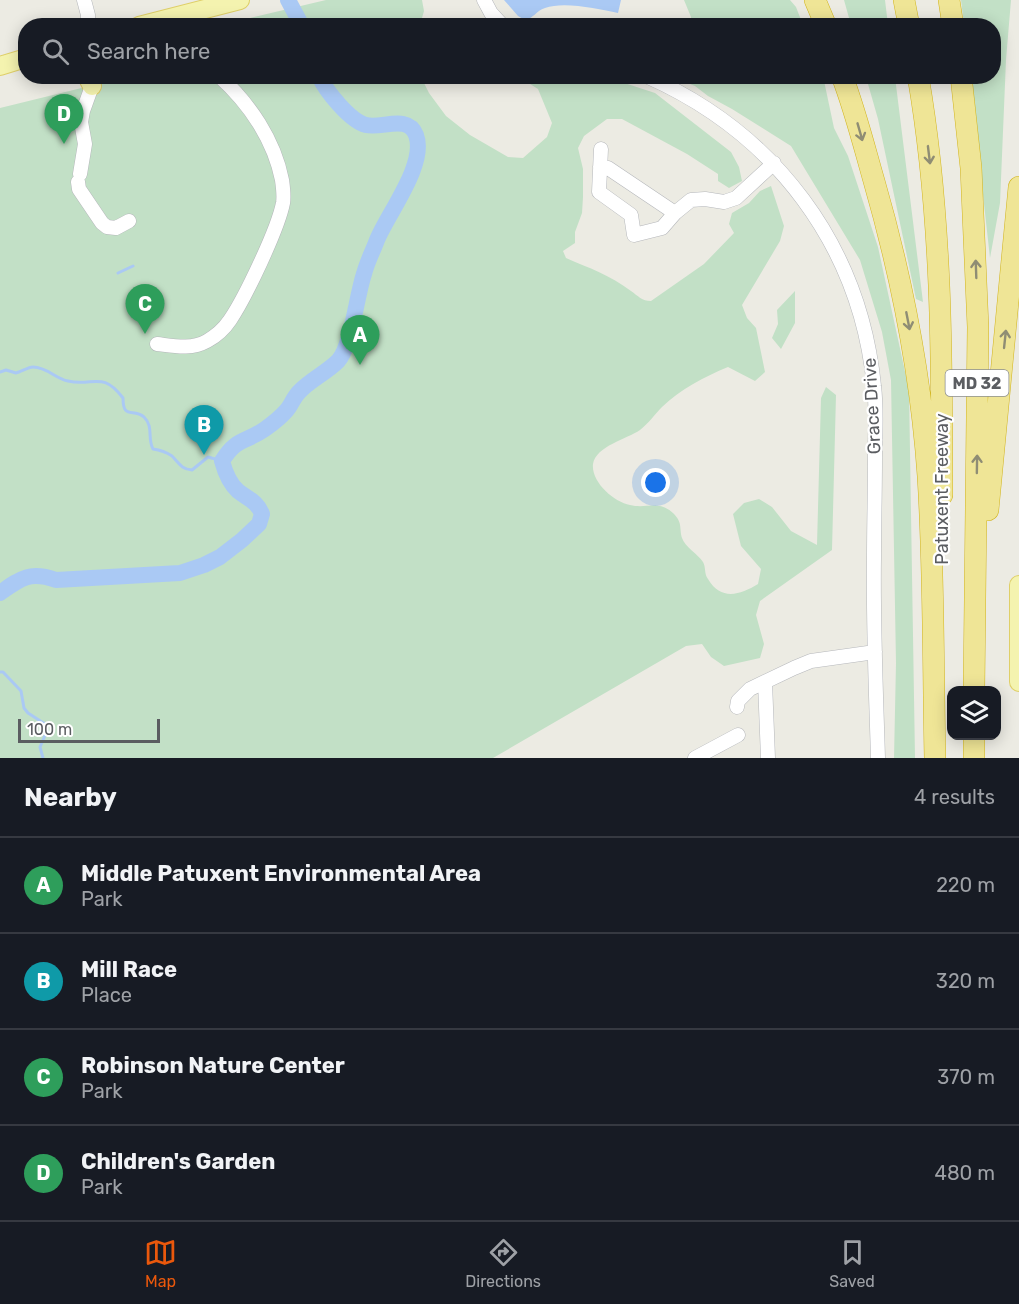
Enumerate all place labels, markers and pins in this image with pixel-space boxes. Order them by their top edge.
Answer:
pin: D [44,94,84,144]
pin: C [126,284,164,334]
pin: A [340,316,380,365]
pin: B [184,406,224,455]

